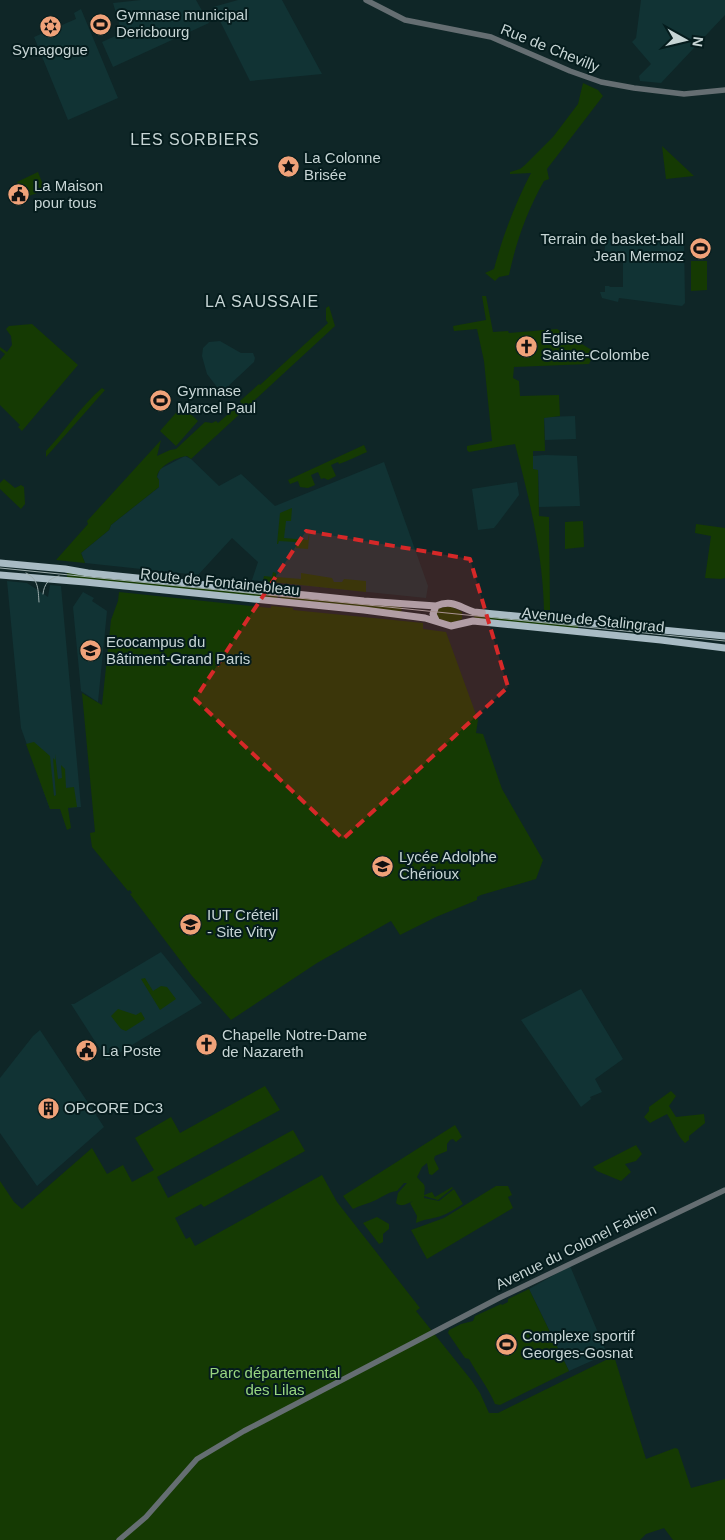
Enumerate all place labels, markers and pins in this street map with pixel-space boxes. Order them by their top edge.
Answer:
place label: Gymnase municipal Dericbourg [116,6,248,40]
sports icon: Gymnase municipal Dericbourg [88,12,112,36]
synagogue icon: Synagogue [38,15,62,39]
place label: Synagogue [12,41,88,58]
place label: La Colonne Brisée [304,149,381,183]
place icon: La Colonne Brisée [276,155,300,179]
place label: La Maison pour tous [34,177,103,211]
public building icon: La Maison pour tous [6,183,30,207]
place label: Terrain de basket-ball Jean Mermoz [541,230,684,264]
sports icon: Terrain de basket-ball Jean Mermoz [688,236,712,260]
place label: Église Sainte-Colombe [542,329,650,363]
church icon: Église Sainte-Colombe [514,335,538,359]
place label: Gymnase Marcel Paul [177,382,256,416]
sports icon: Gymnase Marcel Paul [149,388,173,412]
place label: Ecocampus du Bâtiment-Grand Paris [106,633,250,667]
school or university icon: Ecocampus du Bâtiment-Grand Paris [78,639,102,663]
place label: Lycée Adolphe Chérioux [399,848,497,882]
school or university icon: Lycée Adolphe Chérioux [371,854,395,878]
place label: IUT Créteil - Site Vitry [207,906,278,940]
school or university icon: IUT Créteil - Site Vitry [179,912,203,936]
place label: Chapelle Notre-Dame de Nazareth [222,1026,367,1060]
church icon: Chapelle Notre-Dame de Nazareth [194,1032,218,1056]
public building icon: La Poste [74,1039,98,1063]
place label: La Poste [102,1042,161,1059]
building icon: OPCORE DC3 [36,1096,60,1120]
place label: OPCORE DC3 [64,1099,163,1116]
place label: Complexe sportif Georges-Gosnat [522,1327,635,1361]
sports icon: Complexe sportif Georges-Gosnat [494,1333,518,1357]

